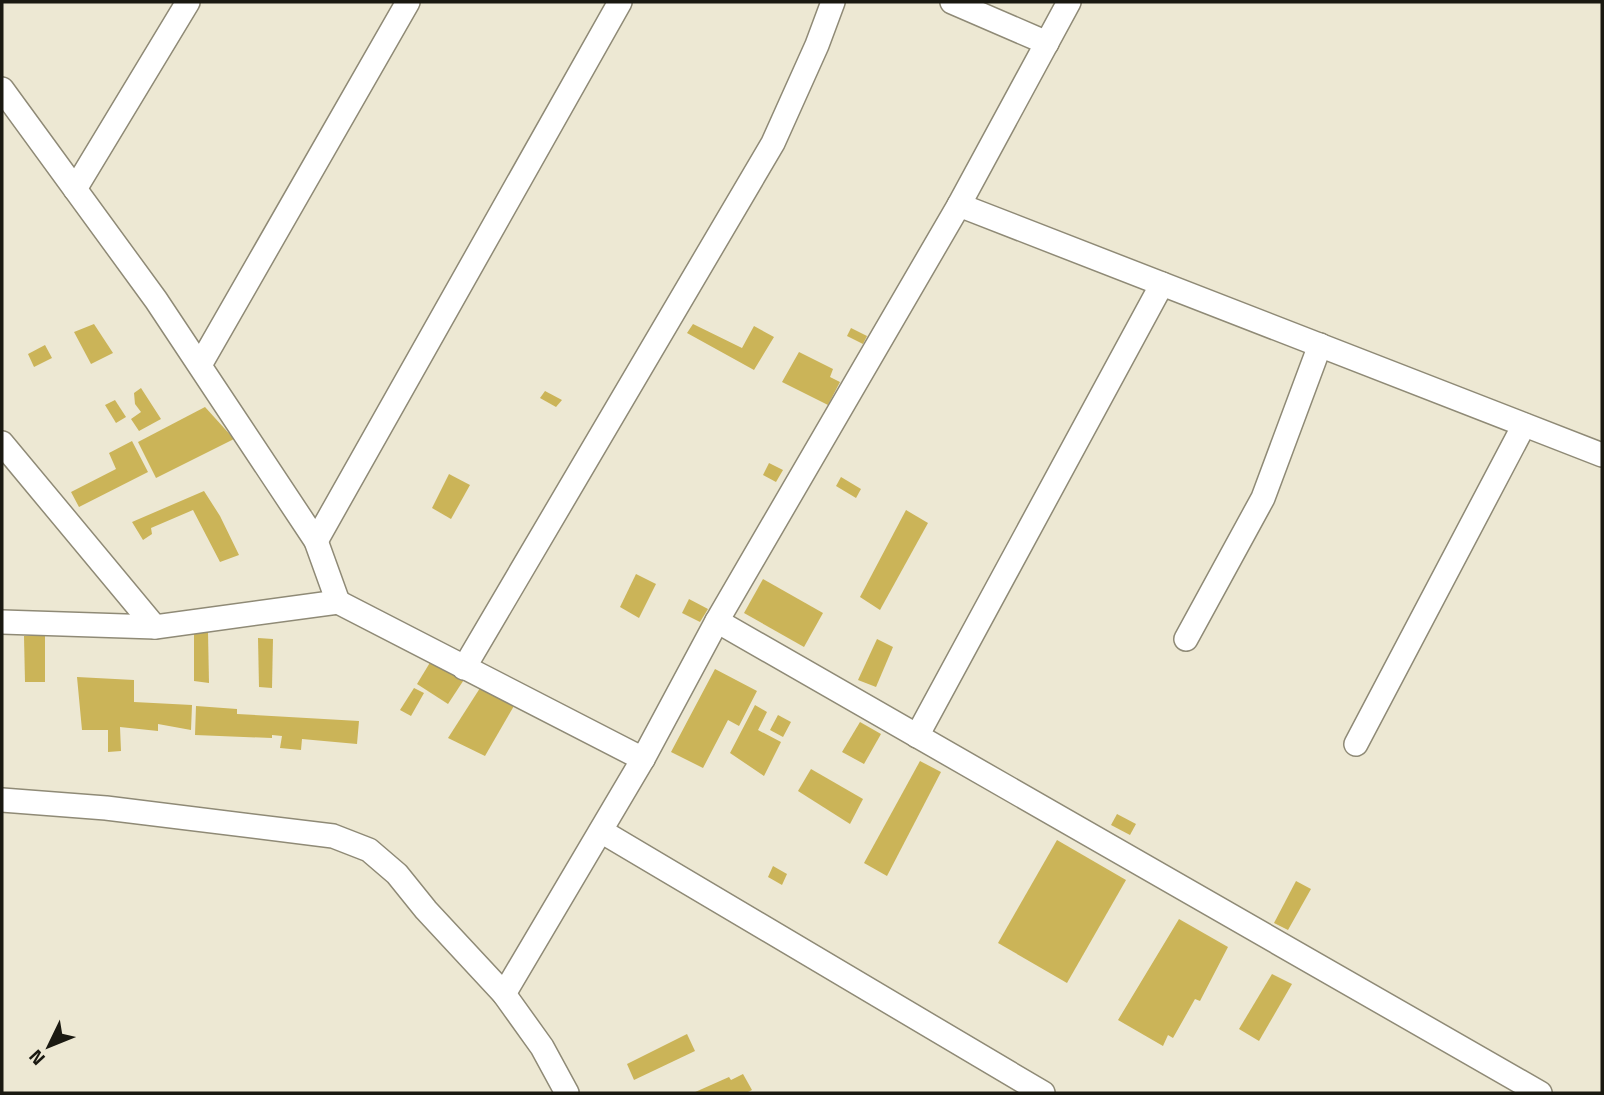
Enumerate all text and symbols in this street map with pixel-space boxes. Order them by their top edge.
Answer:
north arrow [14,1011,84,1081]
text: N [21,1043,51,1073]

